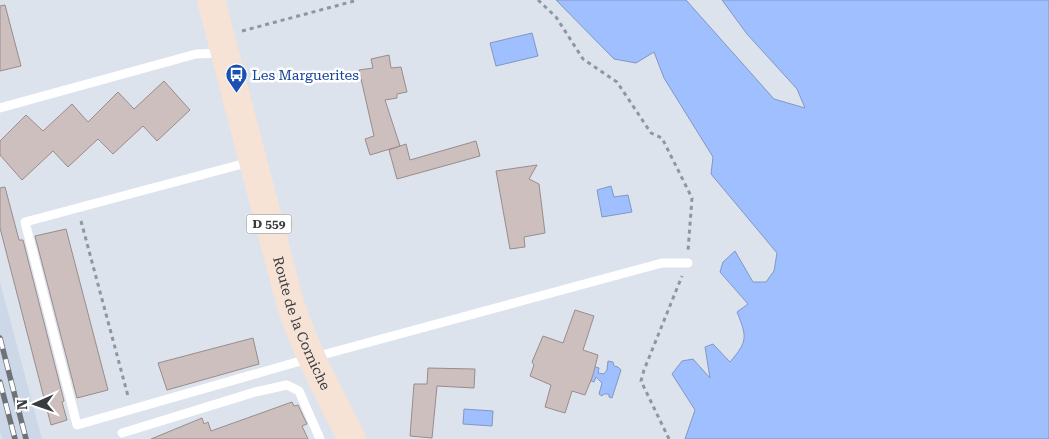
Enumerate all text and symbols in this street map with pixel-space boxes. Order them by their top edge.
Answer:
bus stop icon: Les Marguerites [224,63,248,94]
place label: Les Marguerites [252,67,359,83]
road number: D 559 [246,214,292,233]
street label: Route de la Corniche [270,255,334,393]
north arrow [10,379,60,429]
text: N [14,399,30,410]

